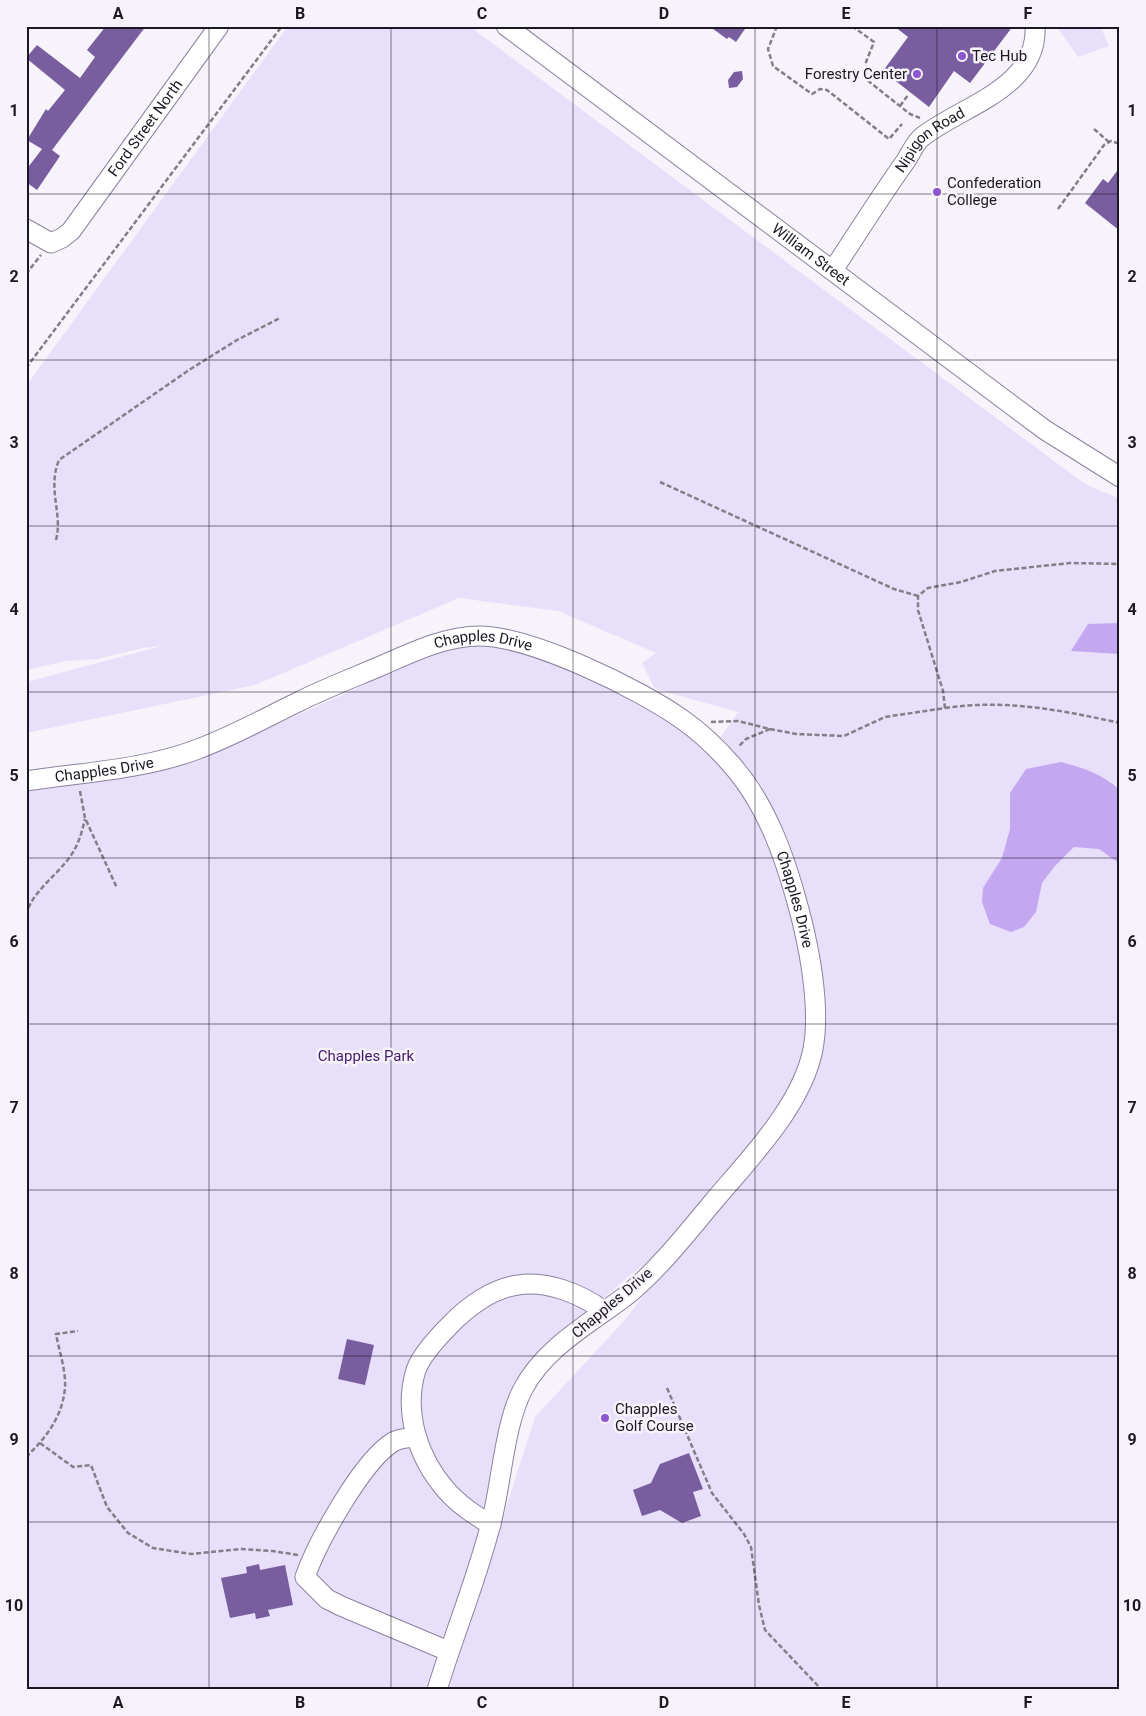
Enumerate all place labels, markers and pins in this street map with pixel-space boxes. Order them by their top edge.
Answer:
place label: Tec Hub [972,47,1027,65]
marker: Tec Hub [956,50,968,62]
place label: Forestry Center [805,65,907,83]
marker: Forestry Center [911,68,923,80]
place label: Confederation College [947,174,1041,209]
marker: Confederation College [931,186,943,198]
place label: Chapples Golf Course [615,1400,694,1435]
marker: Chapples Golf Course [599,1412,611,1424]

